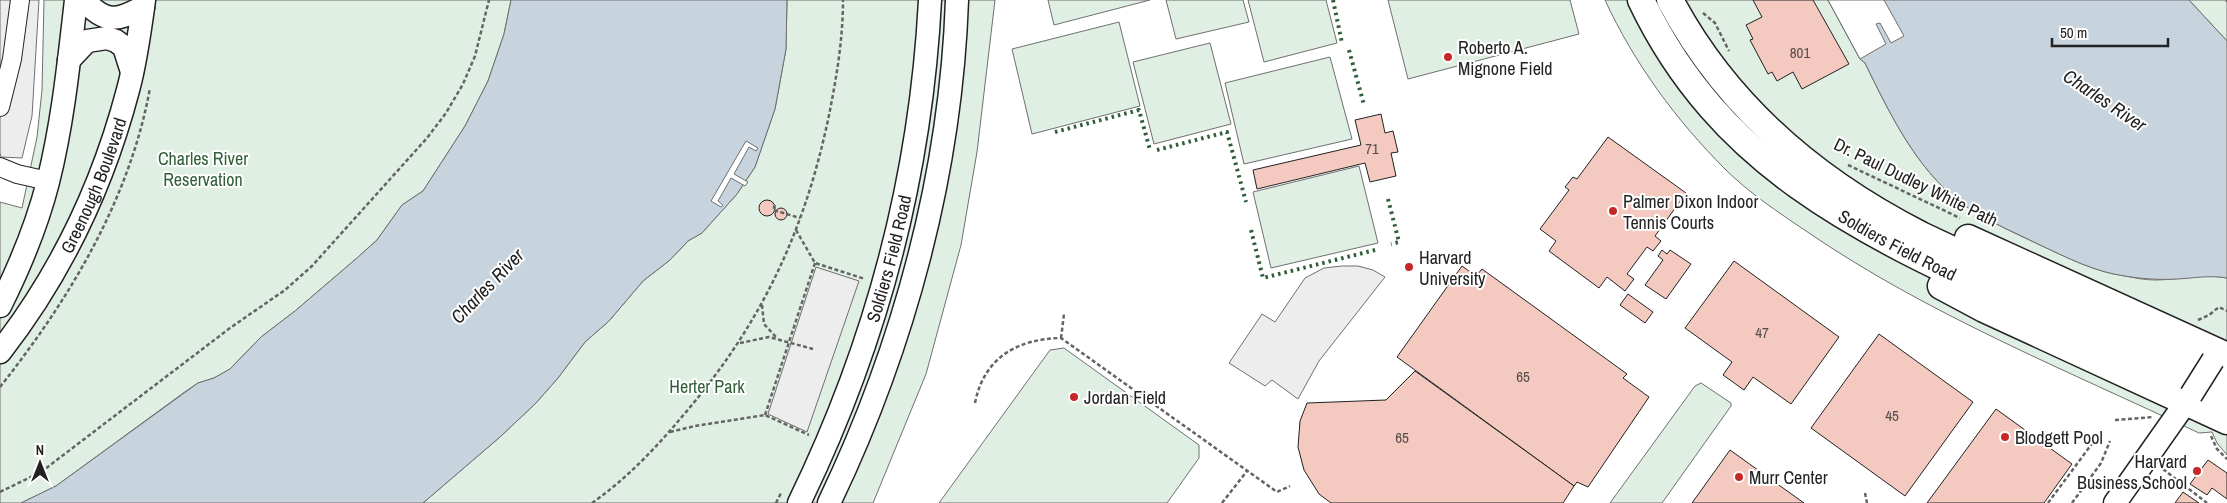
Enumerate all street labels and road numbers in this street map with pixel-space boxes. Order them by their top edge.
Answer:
street label: Greenough Boulevard [54,114,132,257]
street label: Dr. Paul Dudley White Path [1830,131,2002,233]
street label: Soldiers Field Road [860,193,917,325]
street label: Soldiers Field Road [1834,203,1961,286]

